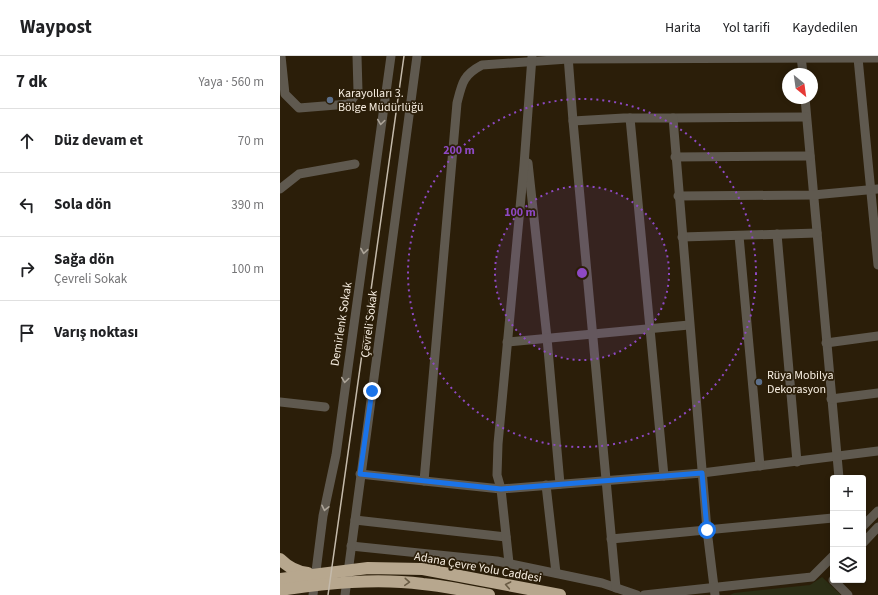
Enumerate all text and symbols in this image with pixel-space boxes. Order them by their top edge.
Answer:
text: Waypost [20,14,92,41]
text: Harita [665,18,701,38]
text: Yol tarifi [723,18,770,38]
text: Kaydedilen [792,18,858,38]
north arrow [782,68,818,104]
text: 7 dk [16,70,47,94]
text: Yaya · 560 m [199,73,264,91]
place label: Karayolları 3. Bölge Müdürlüğü [338,85,424,116]
marker: Karayolları 3. Bölge Müdürlüğü [325,95,335,105]
one-way arrow [377,119,386,125]
icon: ahead [16,130,38,152]
text: Düz devam et [54,130,143,151]
text: 70 m [238,132,264,150]
text: 200 m [443,142,475,159]
icon: left [16,194,38,216]
text: Sola dön [54,194,111,215]
text: 390 m [231,196,264,214]
text: 100 m [504,204,536,221]
one-way arrow [361,248,369,254]
text: Sağa dön [54,249,114,270]
icon: right [16,258,38,280]
text: 100 m [231,260,264,278]
centre of rings [575,266,589,280]
text: Çevreli Sokak [54,270,127,288]
street label: Demirlenk Sokak [326,281,357,367]
street label: Çevreli Sokak [357,289,382,359]
icon: arrive [16,322,38,344]
text: Varış noktası [54,322,138,343]
place label: Rüya Mobilya Dekorasyon [767,367,833,398]
one-way arrow [341,377,350,383]
marker: Rüya Mobilya Dekorasyon [754,377,764,387]
route end [363,382,381,400]
map controls [830,475,866,583]
button: + [830,475,866,511]
one-way arrow [321,505,329,511]
button: − [830,511,866,547]
route start [698,521,716,539]
button: layers [830,547,866,583]
street label: Adana Çevre Yolu Caddesi [413,548,543,587]
one-way arrow [404,578,410,587]
one-way arrow [505,581,511,589]

